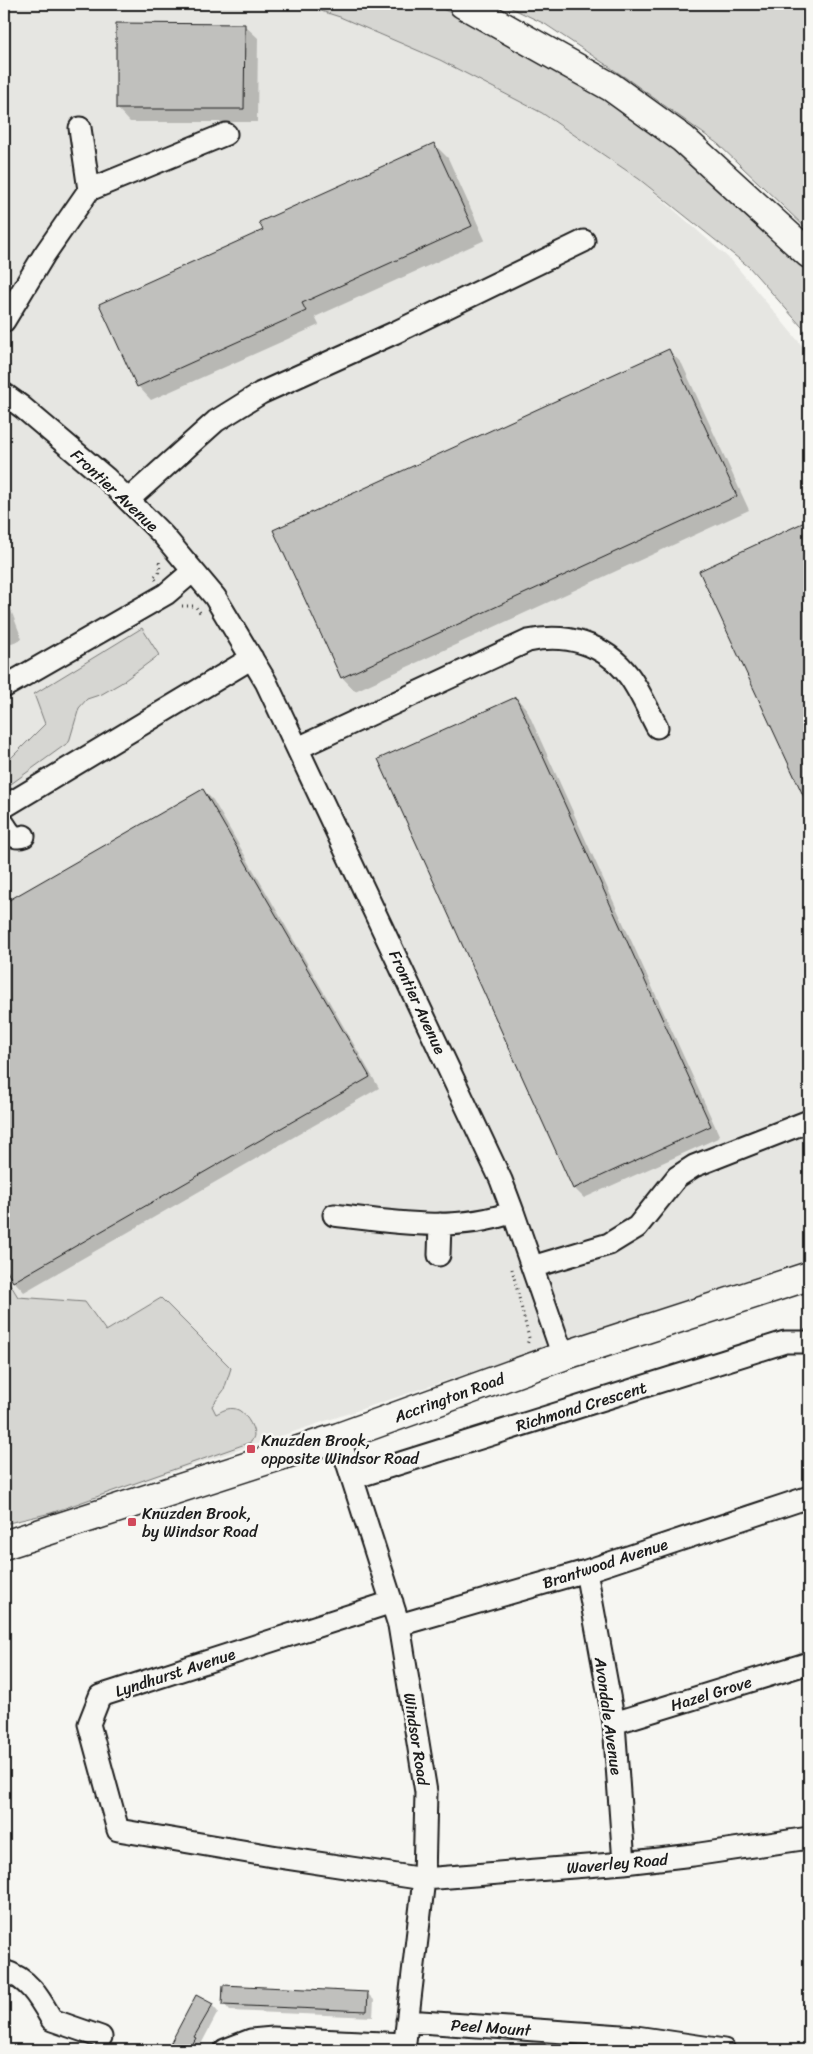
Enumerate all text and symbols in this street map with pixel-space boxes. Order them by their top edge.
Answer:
street label: Frontier Avenue [64,441,166,540]
street label: Frontier Avenue [381,945,455,1060]
street label: Accrington Road [389,1364,510,1431]
street label: Richmond Crescent [512,1373,650,1440]
place label: Knuzden Brook, opposite Windsor Road [261,1426,420,1473]
marker: Knuzden Brook, opposite Windsor Road [245,1443,257,1455]
place label: Knuzden Brook, by Windsor Road [142,1499,259,1546]
marker: Knuzden Brook, by Windsor Road [126,1516,138,1528]
street label: Brantwood Avenue [539,1529,672,1597]
street label: Lyndhurst Avenue [111,1639,239,1706]
street label: Avondale Avenue [586,1654,631,1777]
street label: Hazel Grove [667,1667,756,1720]
street label: Windsor Road [395,1691,438,1789]
street label: Waverley Road [565,1844,670,1882]
street label: Peel Mount [450,2010,532,2045]

